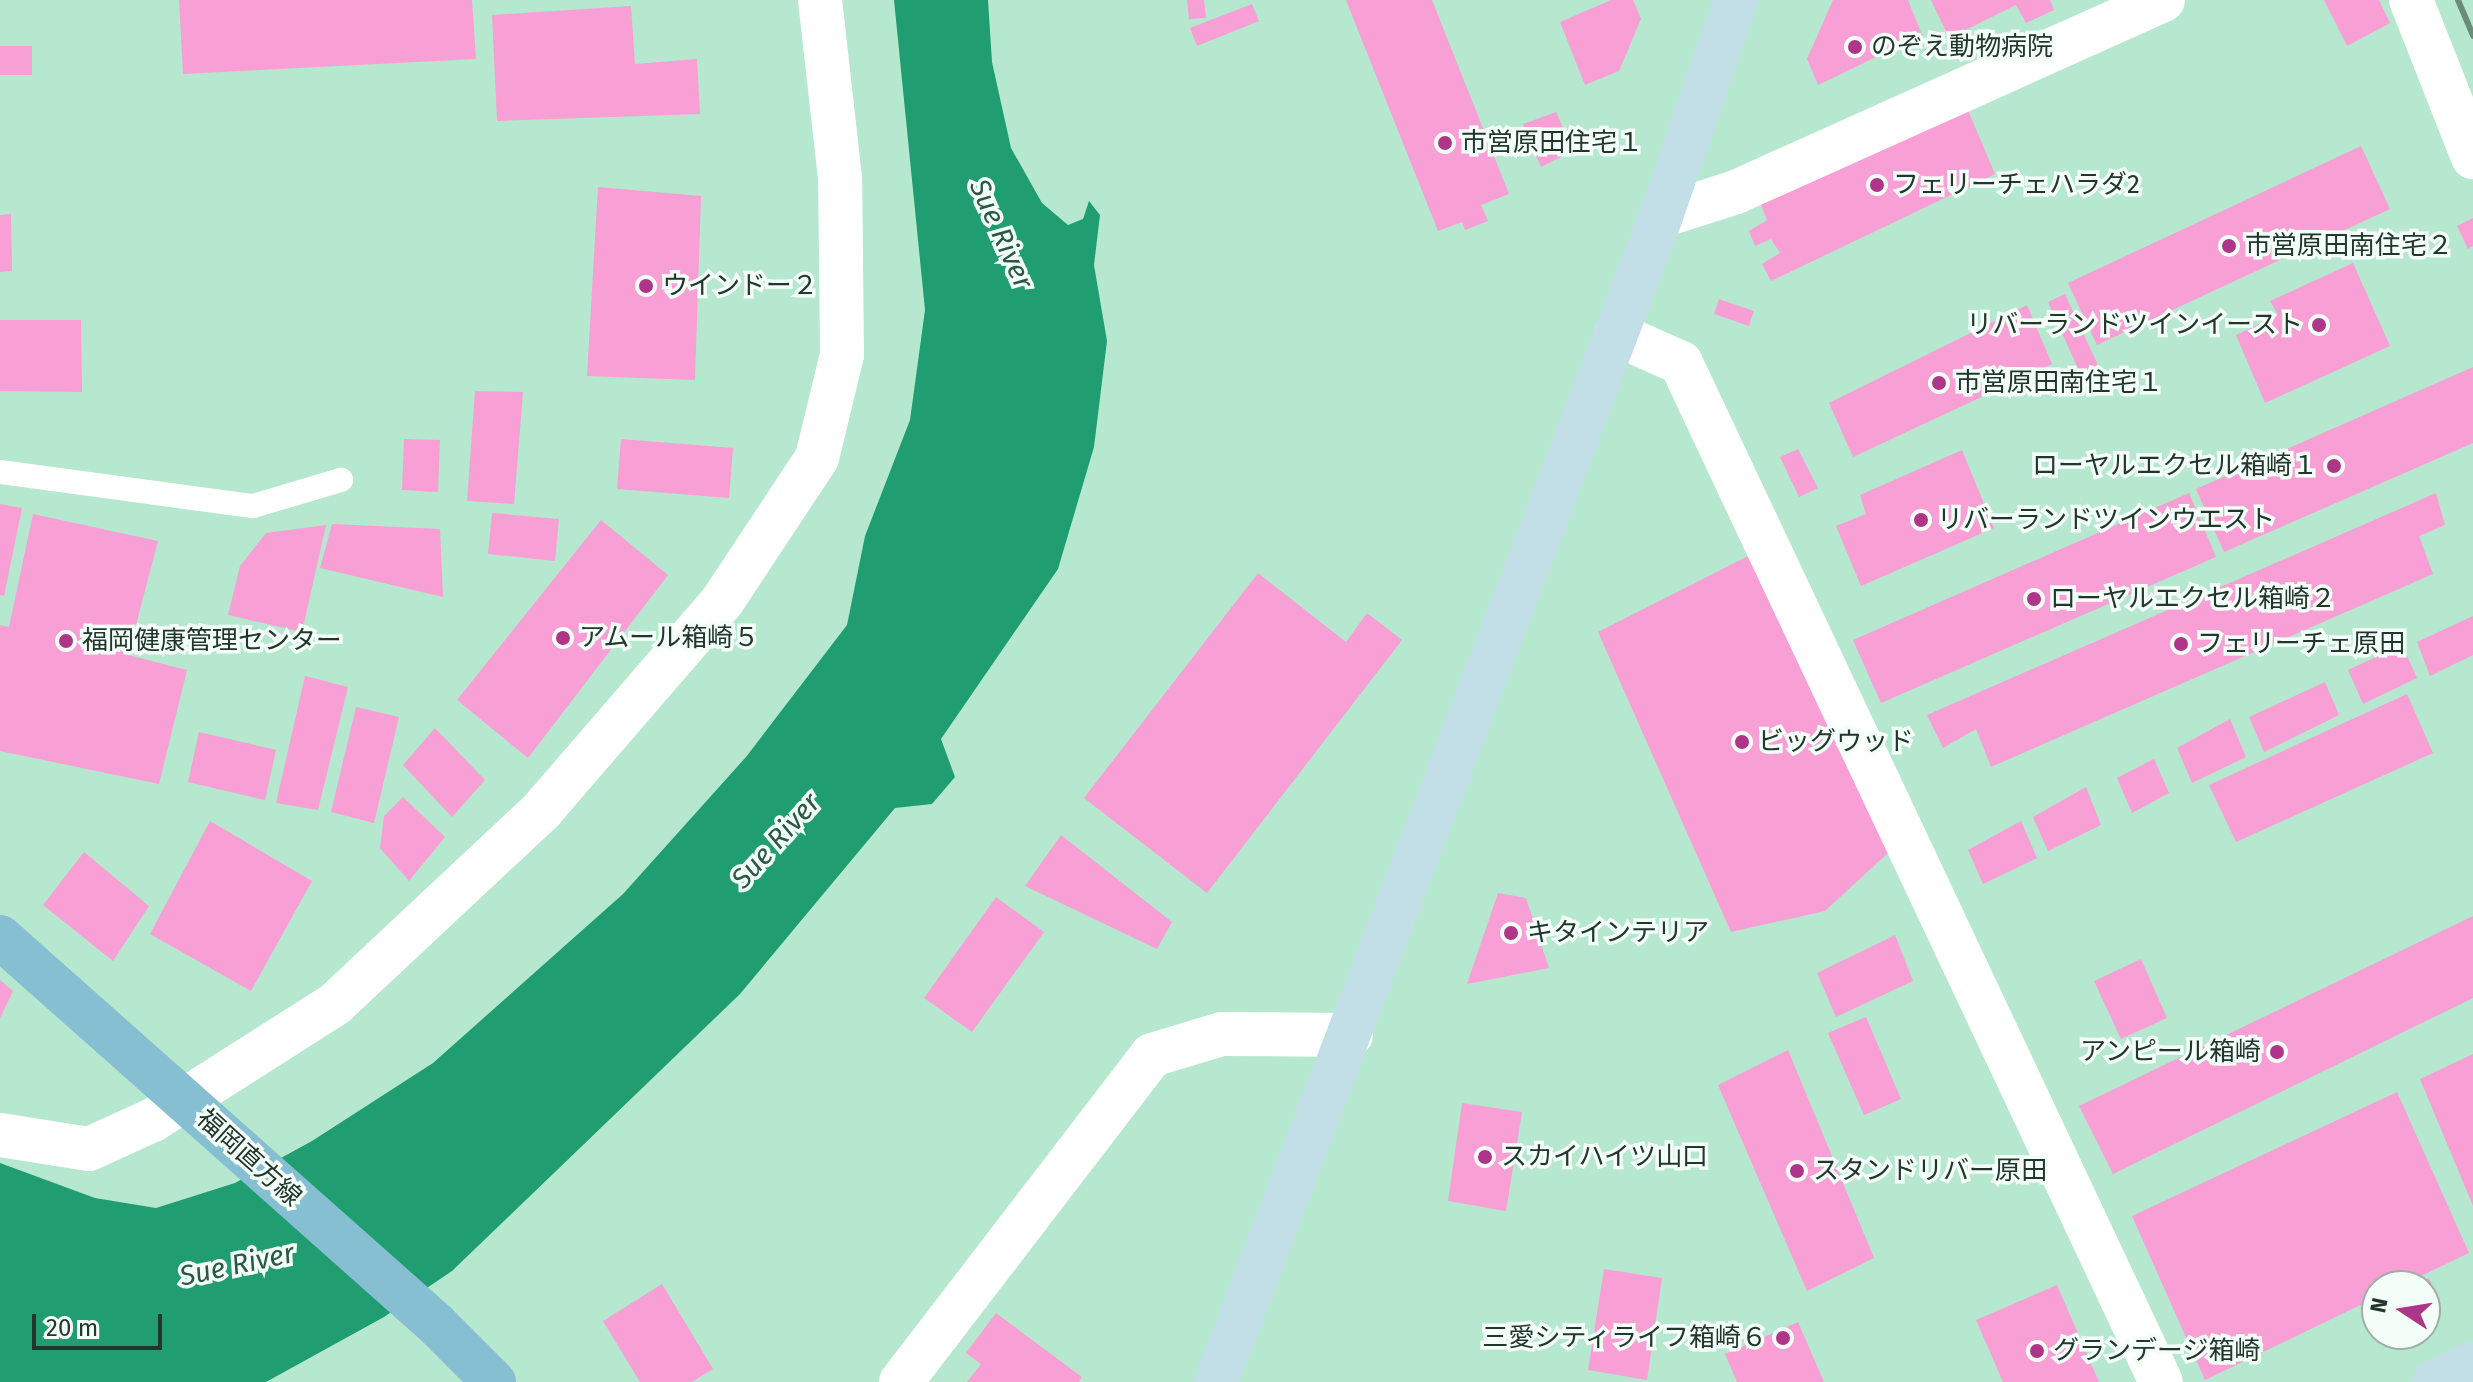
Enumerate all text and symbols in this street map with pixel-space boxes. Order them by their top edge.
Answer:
place label: のぞえ動物病院 [1871,31,2053,63]
marker: のぞえ動物病院 [1846,38,1864,56]
place label: 市営原田住宅１ [1461,127,1643,159]
marker: 市営原田住宅１ [1436,134,1454,152]
place label: フェリーチェハラダ2 [1893,169,2140,201]
water label: Sue River [962,174,1040,294]
marker: フェリーチェハラダ2 [1868,176,1886,194]
place label: 市営原田南住宅２ [2245,230,2453,262]
marker: 市営原田南住宅２ [2220,237,2238,255]
place label: ウインドー２ [662,270,818,302]
marker: ウインドー２ [637,277,655,295]
place label: リバーランドツインイースト [1965,309,2303,341]
marker: リバーランドツインイースト [2310,316,2328,334]
place label: 市営原田南住宅１ [1955,367,2163,399]
marker: 市営原田南住宅１ [1930,374,1948,392]
place label: ローヤルエクセル箱崎１ [2032,450,2318,482]
marker: ローヤルエクセル箱崎１ [2325,457,2343,475]
place label: リバーランドツインウエスト [1937,504,2275,536]
marker: リバーランドツインウエスト [1912,511,1930,529]
place label: ローヤルエクセル箱崎２ [2050,583,2336,615]
marker: ローヤルエクセル箱崎２ [2025,590,2043,608]
place label: アムール箱崎５ [579,622,761,654]
place label: 福岡健康管理センター [82,625,342,657]
place label: フェリーチェ原田 [2197,628,2405,660]
marker: アムール箱崎５ [554,629,572,647]
marker: 福岡健康管理センター [57,632,75,650]
marker: フェリーチェ原田 [2172,635,2190,653]
place label: ビッグウッド [1758,726,1914,758]
marker: ビッグウッド [1733,733,1751,751]
water label: Sue River [725,787,827,895]
place label: キタインテリア [1527,917,1709,949]
marker: キタインテリア [1502,924,1520,942]
place label: アンピール箱崎 [2079,1036,2261,1068]
marker: アンピール箱崎 [2268,1043,2286,1061]
street label: 福岡直方線 [190,1103,308,1213]
place label: スカイハイツ山口 [1501,1141,1709,1173]
marker: スカイハイツ山口 [1476,1148,1494,1166]
place label: スタンドリバー原田 [1813,1155,2047,1187]
marker: スタンドリバー原田 [1788,1162,1806,1180]
water label: Sue River [177,1236,297,1294]
north arrow [2361,1270,2441,1350]
text: N [2364,1295,2394,1315]
scale bar [36,1298,166,1348]
text: 20 m [46,1314,98,1342]
place label: 三愛シティライフ箱崎６ [1481,1322,1767,1354]
marker: 三愛シティライフ箱崎６ [1774,1329,1792,1347]
place label: グランデージ箱崎 [2053,1335,2261,1367]
marker: グランデージ箱崎 [2028,1342,2046,1360]

